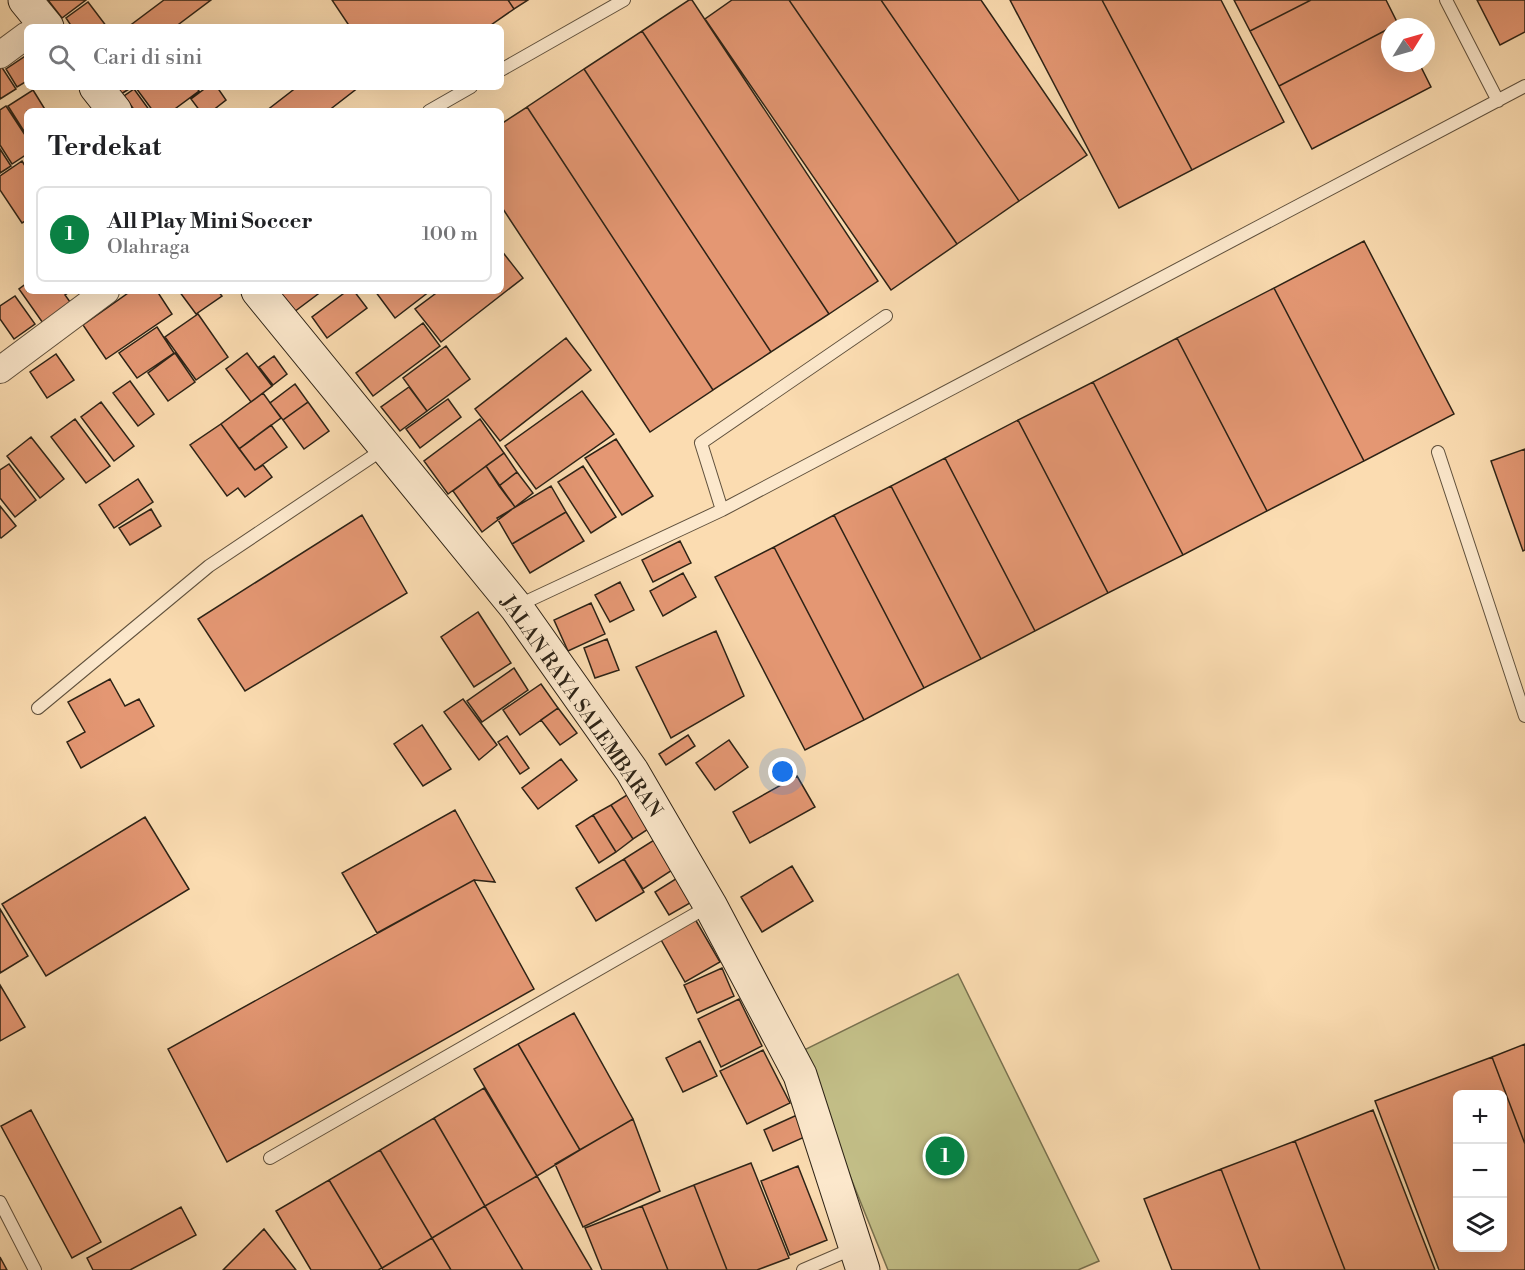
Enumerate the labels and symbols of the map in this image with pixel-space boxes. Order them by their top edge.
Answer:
north arrow [1381,18,1435,72]
street label: JALAN RAYA SALEMBARAN [494,590,667,823]
your location [768,757,797,786]
pin: 1 [926,1134,964,1178]

